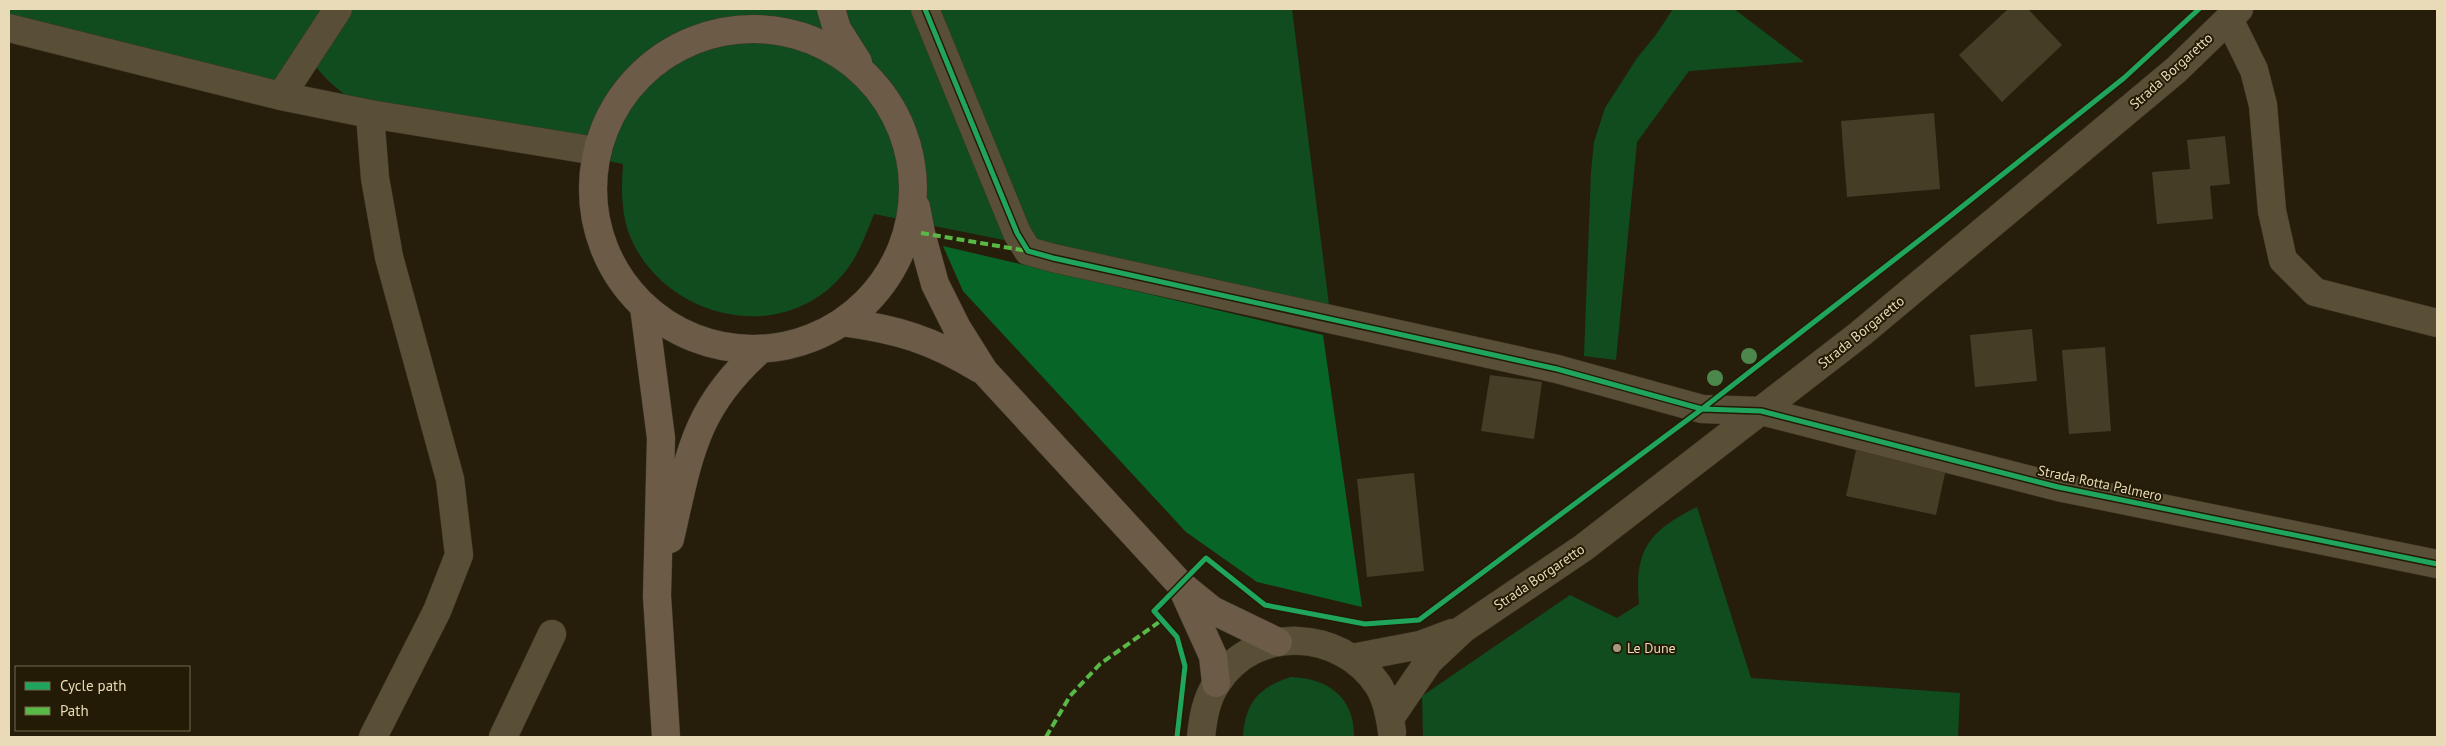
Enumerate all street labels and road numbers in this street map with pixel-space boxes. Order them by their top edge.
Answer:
street label: Strada Borgaretto [2126,29,2216,113]
street label: Strada Borgaretto [1814,292,1908,372]
street label: Strada Rotta Palmero [2036,461,2164,505]
street label: Strada Borgaretto [1490,540,1588,614]

